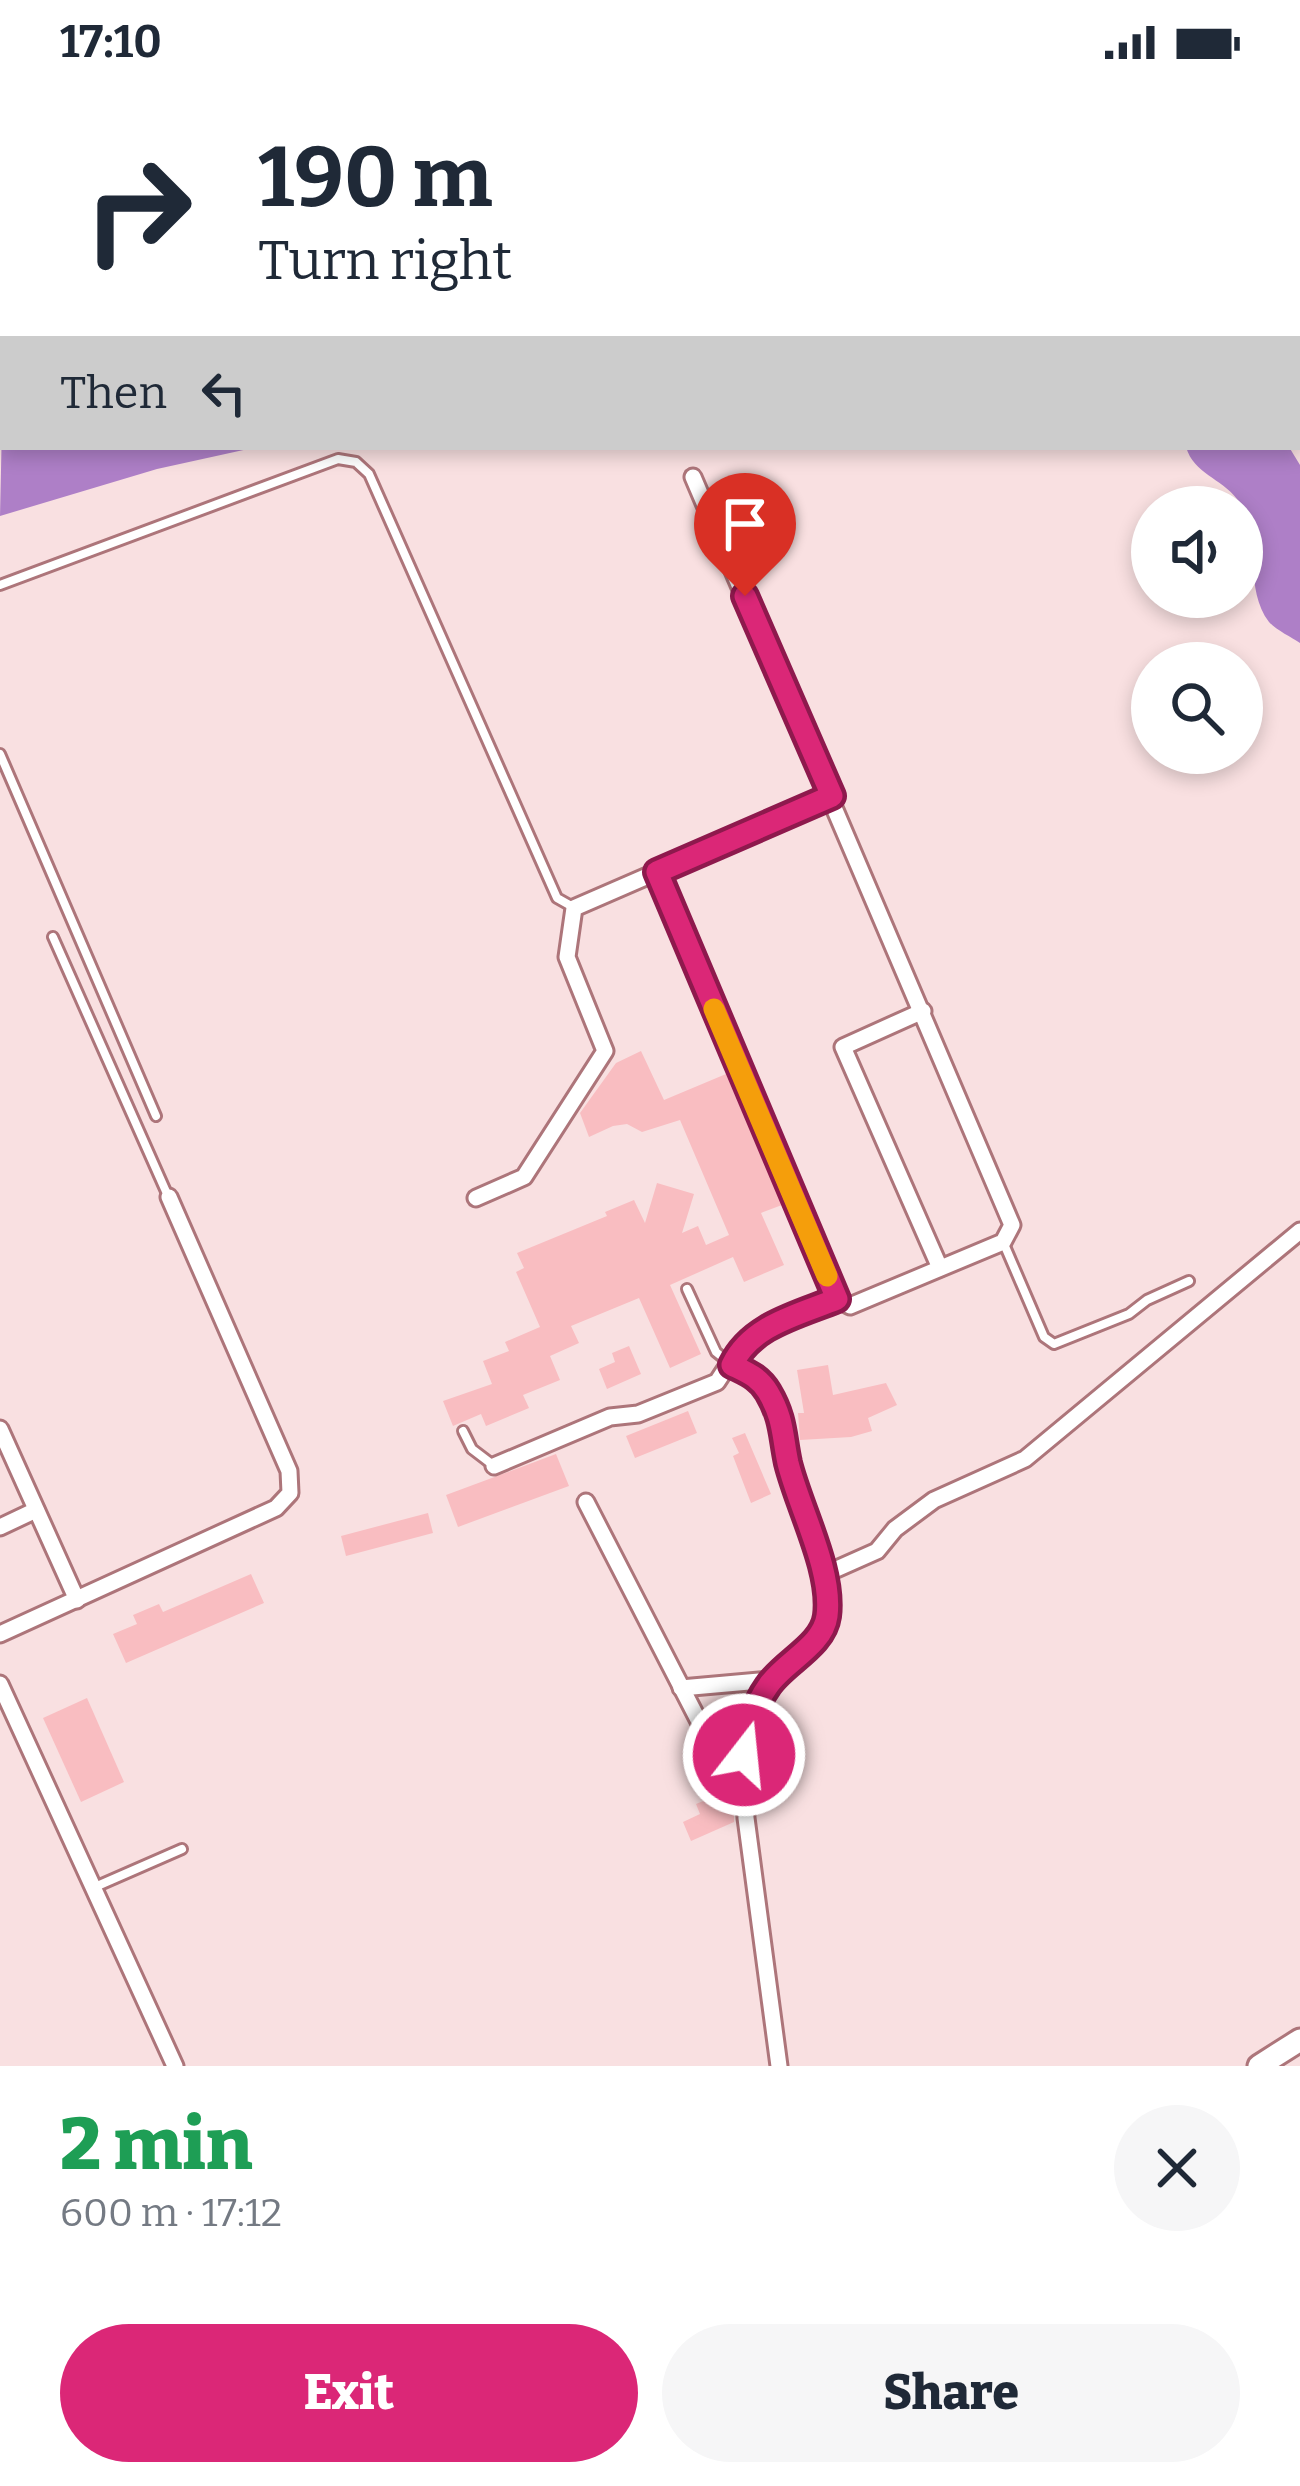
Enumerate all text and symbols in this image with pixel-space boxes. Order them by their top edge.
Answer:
text: 17:10 [60,15,162,69]
text: 190 m [258,127,493,228]
icon: right [60,132,216,288]
text: Turn right [258,229,512,293]
icon: left [191,360,257,426]
text: Then [60,366,167,420]
pin [694,473,796,596]
map controls [1131,486,1263,774]
button: sound [1131,486,1263,618]
icon: arrive [712,491,778,557]
button: search [1131,642,1263,774]
position arrow [681,1692,807,1818]
text: 2 min [60,2102,252,2188]
button: close [1114,2105,1240,2231]
text: 600 m · 17:12 [60,2190,282,2236]
button: Exit [60,2324,638,2462]
button: Share [662,2324,1240,2462]

